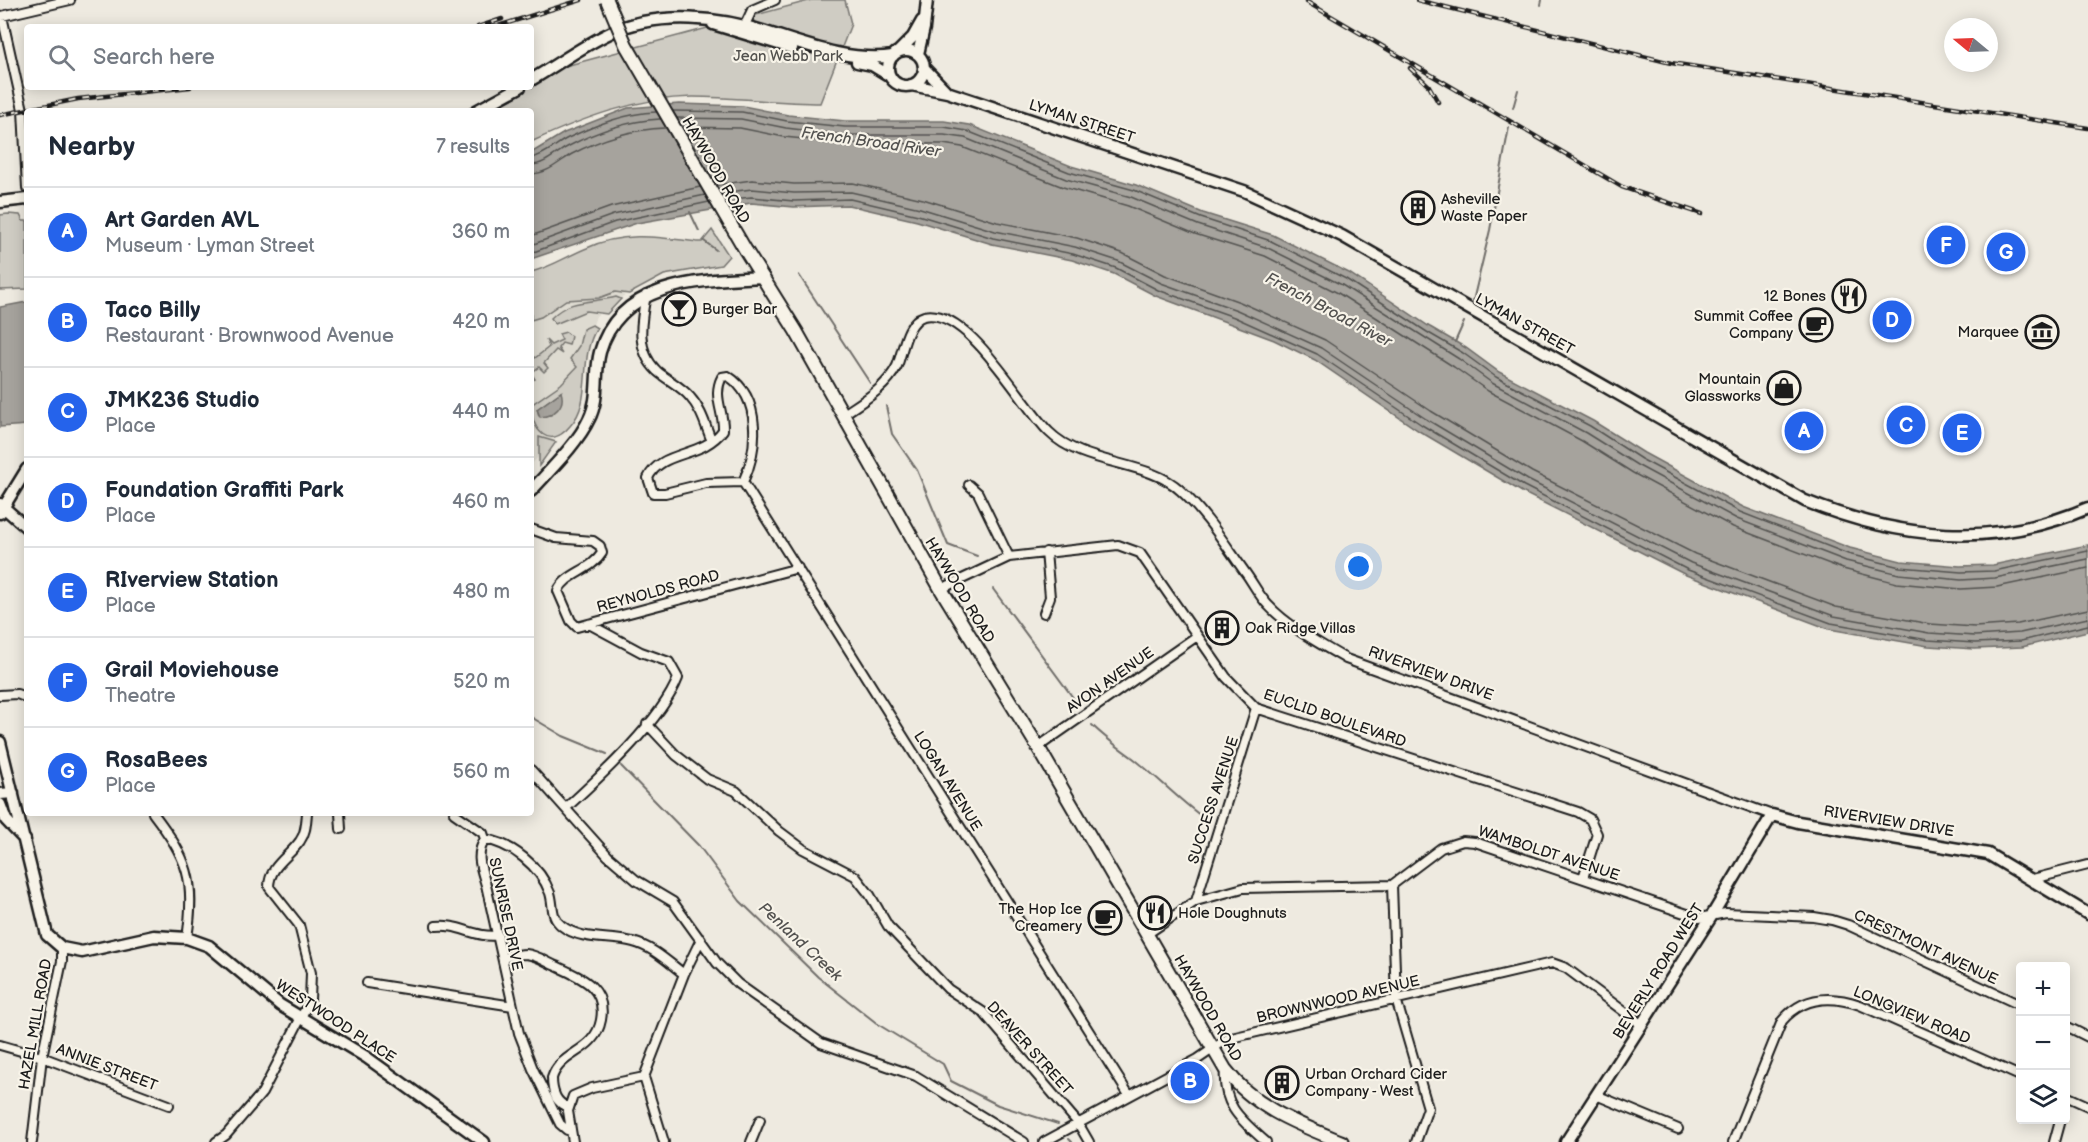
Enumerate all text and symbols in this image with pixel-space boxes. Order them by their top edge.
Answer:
north arrow [1944,18,1998,72]
search box [24,24,534,90]
icon: search [45,41,78,74]
text: Search here [93,44,215,71]
park label: Jean Webb Park [733,47,843,66]
street label: LYMAN STREET [1026,95,1137,148]
street label: HAYWOOD ROAD [677,114,754,227]
water label: French Broad River [800,123,943,162]
text: Nearby [48,132,135,163]
text: 7 results [436,135,510,159]
building icon: Asheville Waste Paper [1400,190,1436,226]
place label: Asheville Waste Paper [1441,190,1528,226]
text: Art Garden AVL [105,207,259,234]
text: A [61,220,74,244]
text: 360 m [452,220,510,244]
pin: F [1926,222,1966,268]
pin: G [1986,230,2026,274]
text: Museum · Lyman Street [105,234,315,258]
water label: French Broad River [1262,269,1396,352]
restaurant icon: 12 Bones [1831,278,1867,314]
place label: 12 Bones [1764,287,1827,306]
street label: LYMAN STREET [1472,289,1578,360]
bar icon: Burger Bar [661,291,697,327]
text: Taco Billy [105,297,200,324]
pin: D [1872,298,1912,342]
place label: Burger Bar [702,300,778,319]
place label: Summit Coffee Company [1694,307,1793,343]
cafe icon: Summit Coffee Company [1798,307,1834,343]
text: B [60,310,75,334]
text: 420 m [452,310,510,334]
museum icon: Marquee [2024,314,2060,350]
place label: Marquee [1958,323,2019,342]
text: Restaurant · Brownwood Avenue [105,324,394,348]
place label: Mountain Glassworks [1685,370,1762,406]
shop icon: Mountain Glassworks [1766,370,1802,406]
text: JMK236 Studio [105,387,259,414]
text: C [60,400,75,424]
text: 440 m [452,400,510,424]
pin: C [1886,402,1926,448]
pin: A [1784,408,1824,454]
pin: E [1942,410,1982,456]
text: Place [105,414,156,438]
text: Foundation Graffiti Park [105,477,344,504]
text: D [61,490,74,514]
text: 460 m [452,490,510,514]
text: Place [105,504,156,528]
street label: HAYWOOD ROAD [921,534,999,647]
your location [1344,552,1373,581]
street label: REYNOLDS ROAD [595,566,722,617]
text: RIverview Station [105,567,278,594]
text: E [61,580,74,604]
text: 480 m [452,580,510,604]
text: Place [105,594,156,618]
building icon: Oak Ridge Villas [1204,610,1240,646]
place label: Oak Ridge Villas [1245,619,1356,638]
street label: RIVERVIEW DRIVE [1366,642,1496,705]
street label: AVON AVENUE [1063,643,1158,718]
text: Grail Moviehouse [105,657,279,684]
text: F [61,670,74,694]
text: 520 m [453,670,510,694]
text: Theatre [105,684,176,708]
street label: EUCLID BOULEVARD [1261,685,1409,752]
street label: LOGAN AVENUE [909,728,986,835]
street label: SUCCESS AVENUE [1184,734,1243,866]
text: RosaBees [105,747,208,774]
text: G [60,760,75,784]
text: 560 m [453,760,510,784]
text: Place [105,774,156,798]
street label: RIVERVIEW DRIVE [1822,802,1956,841]
street label: WAMBOLDT AVENUE [1476,822,1622,885]
street label: SUNRISE DRIVE [484,856,527,972]
restaurant icon: Hole Doughnuts [1137,895,1173,931]
water label: Penland Creek [754,899,846,986]
place label: The Hop Ice Creamery [998,900,1082,936]
cafe icon: The Hop Ice Creamery [1087,900,1123,936]
street label: BEVERLY ROAD WEST [1609,900,1708,1043]
place label: Hole Doughnuts [1178,904,1287,923]
street label: CRESTMONT AVENUE [1851,906,2001,989]
street label: HAYWOOD ROAD [1169,952,1246,1065]
street label: HAZEL MILL ROAD [15,957,56,1091]
map controls [2016,962,2070,1124]
button: + [2016,962,2070,1016]
street label: BROWNWOOD AVENUE [1255,971,1422,1028]
street label: WESTWOOD PLACE [272,975,399,1067]
street label: LONGVIEW ROAD [1850,982,1973,1049]
street label: DEAVER STREET [983,998,1077,1099]
button: − [2016,1016,2070,1070]
street label: ANNIE STREET [53,1039,160,1096]
pin: B [1170,1058,1210,1104]
building icon: Urban Orchard Cider Company - West [1264,1065,1300,1101]
place label: Urban Orchard Cider Company - West [1305,1065,1448,1101]
button: layers [2016,1070,2070,1124]

